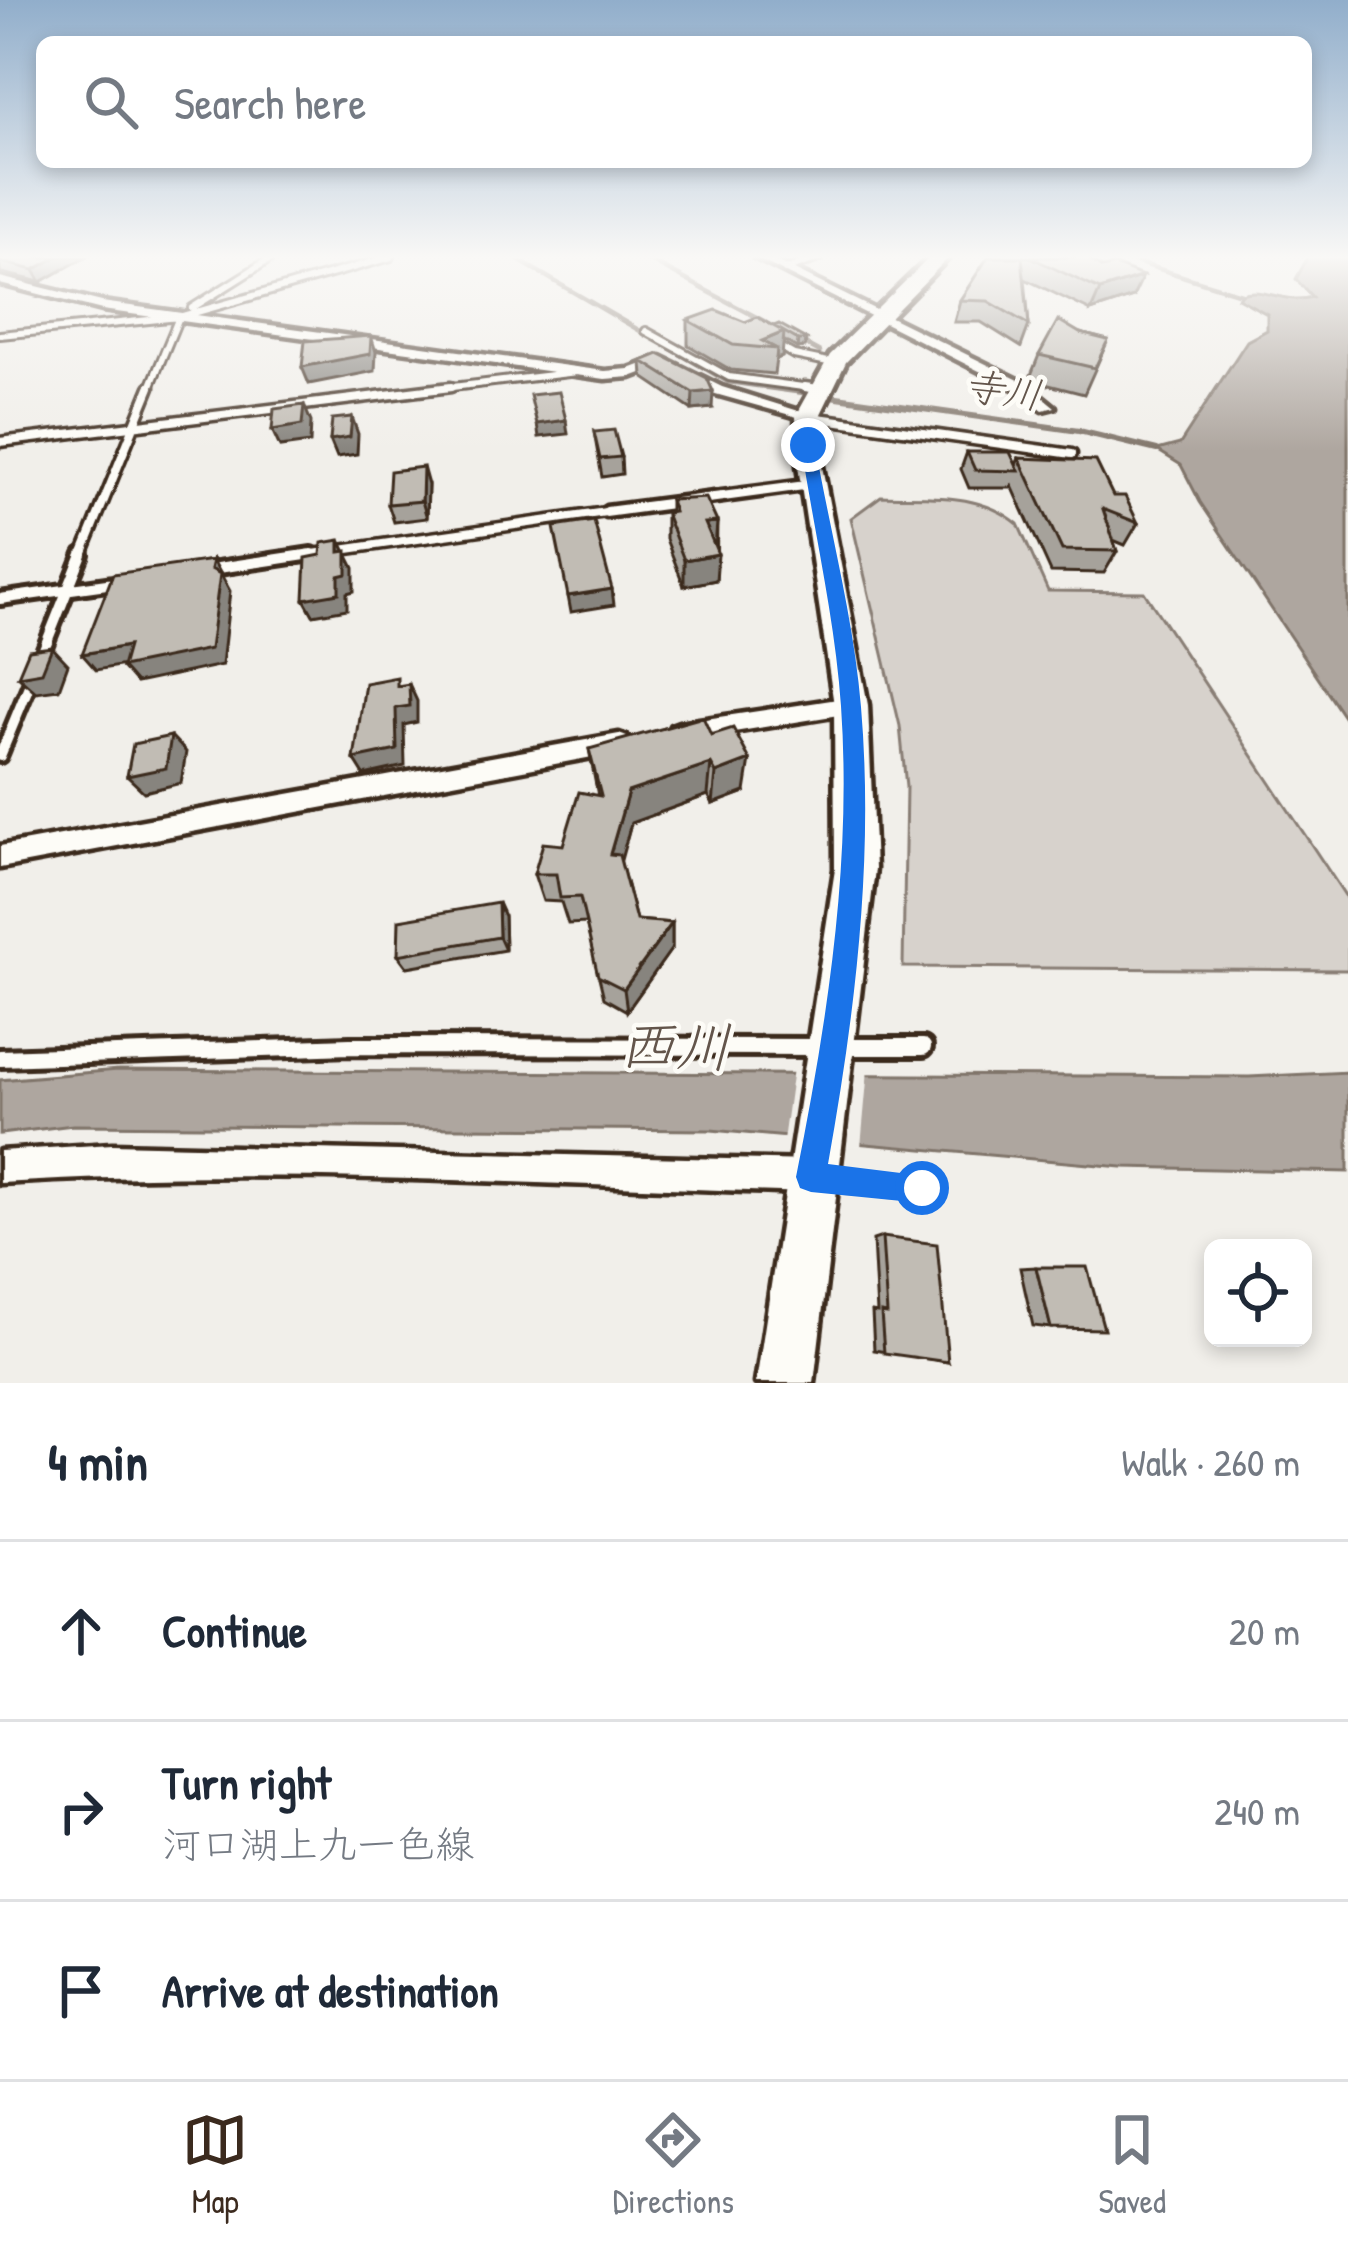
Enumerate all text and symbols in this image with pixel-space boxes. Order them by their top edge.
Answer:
search box [36,36,1312,168]
icon: search [78,69,144,135]
text: Search here [174,72,366,133]
water label: 寺川 [961,358,1045,421]
route end [781,418,835,472]
water label: 西川 [617,1006,733,1085]
route start [895,1161,949,1215]
map controls [1204,1239,1312,1347]
button: locate [1204,1239,1312,1347]
text: 4 min [48,1427,148,1496]
text: Walk · 260 m [1122,1435,1300,1488]
icon: ahead [48,1598,114,1664]
text: Continue [162,1600,307,1661]
text: 20 m [1229,1604,1300,1657]
text: Turn right [162,1752,331,1813]
icon: right [48,1778,114,1844]
text: 240 m [1214,1784,1300,1837]
text: 河口湖上九一色線 [162,1817,474,1870]
icon: arrive [48,1958,114,2024]
text: Arrive at destination [162,1960,499,2021]
tab: Map [182,2107,248,2223]
tab: Directions [613,2107,734,2223]
tab: Saved [1098,2107,1166,2223]

